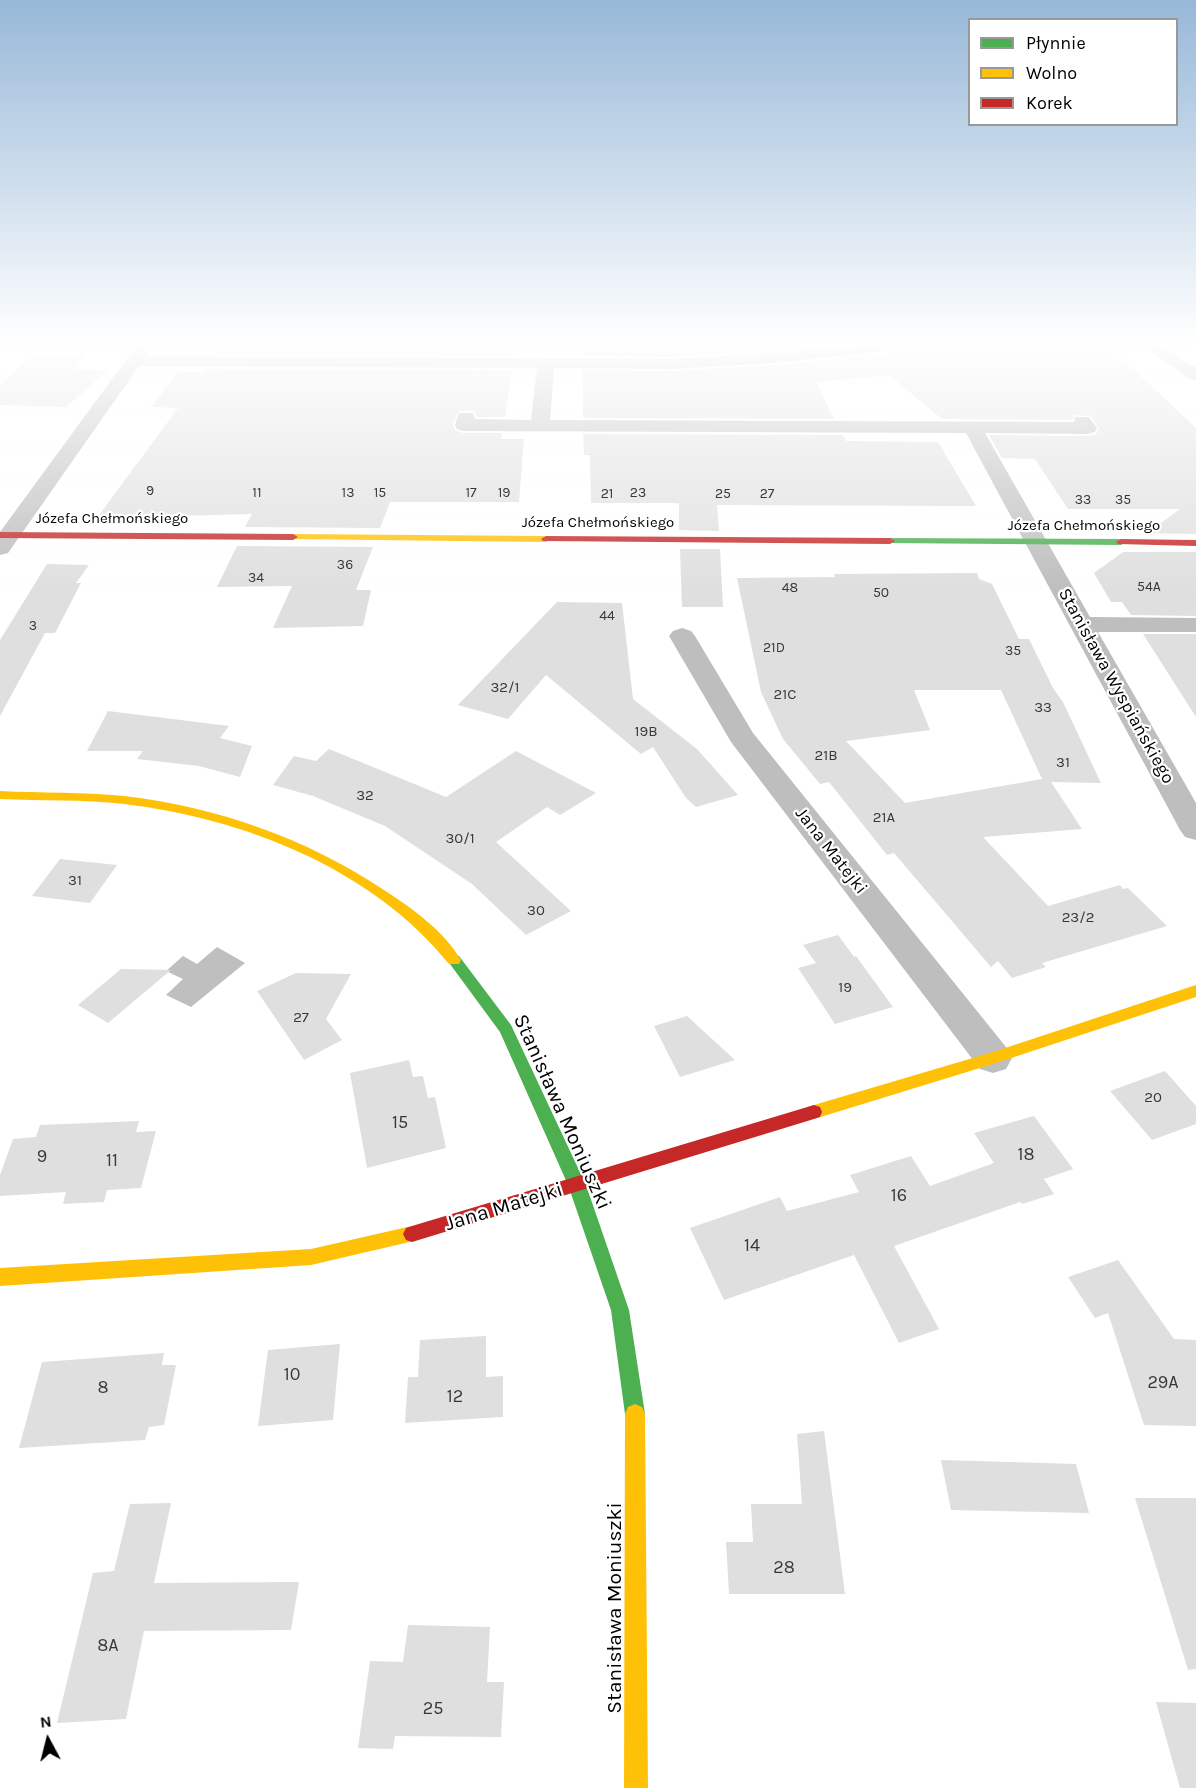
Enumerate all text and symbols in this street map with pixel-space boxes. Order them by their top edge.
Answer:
legend [968,18,1178,126]
text: Płynnie [1026,32,1086,54]
text: Wolno [1026,62,1077,84]
text: Korek [1026,92,1073,114]
house number: 9 [146,483,154,499]
house number: 11 [252,485,262,501]
house number: 13 [342,485,354,501]
house number: 15 [374,485,386,501]
house number: 17 [465,485,477,501]
house number: 19 [498,485,510,501]
house number: 23 [630,485,646,501]
house number: 21 [601,486,613,502]
house number: 25 [715,486,731,502]
house number: 27 [760,486,774,502]
house number: 33 [1075,492,1091,508]
house number: 35 [1115,492,1131,508]
street label: Józefa Chełmońskiego [36,510,188,528]
street label: Józefa Chełmońskiego [522,514,674,532]
street label: Józefa Chełmońskiego [1008,517,1160,535]
house number: 36 [337,557,353,573]
house number: 34 [248,570,264,586]
house number: 54A [1137,579,1161,595]
house number: 48 [782,580,798,596]
street label: Stanisława Wyspiańskiego [1053,584,1179,788]
house number: 50 [873,585,889,601]
house number: 44 [599,608,615,624]
house number: 3 [29,618,37,634]
house number: 21D [763,640,785,656]
house number: 35 [1005,643,1021,659]
house number: 32/1 [491,679,519,697]
house number: 21C [774,686,796,704]
house number: 33 [1034,699,1052,717]
house number: 19B [635,723,657,741]
house number: 21B [815,747,837,765]
house number: 31 [1056,754,1070,772]
house number: 32 [356,787,374,805]
street label: Jana Matejki [790,803,872,899]
house number: 21A [873,809,895,827]
house number: 30/1 [445,830,475,848]
house number: 31 [68,872,82,890]
house number: 30 [527,902,545,920]
house number: 23/2 [1062,909,1094,927]
house number: 19 [838,979,852,997]
house number: 27 [293,1009,309,1027]
street label: Stanisława Moniuszki [508,1010,616,1214]
house number: 20 [1144,1089,1162,1107]
house number: 15 [392,1112,408,1134]
house number: 18 [1017,1144,1035,1166]
house number: 9 [37,1146,47,1168]
house number: 11 [106,1150,118,1172]
street label: Jana Matejki [442,1177,566,1237]
house number: 16 [891,1185,907,1207]
house number: 14 [744,1235,760,1257]
house number: 10 [284,1364,300,1386]
house number: 29A [1147,1372,1179,1394]
house number: 8 [97,1377,109,1399]
house number: 12 [447,1386,463,1408]
street label: Stanisława Moniuszki [602,1502,628,1714]
house number: 28 [773,1557,795,1579]
house number: 8A [97,1635,119,1657]
house number: 25 [423,1698,443,1720]
north arrow [18,1710,78,1770]
text: N [39,1712,53,1732]

